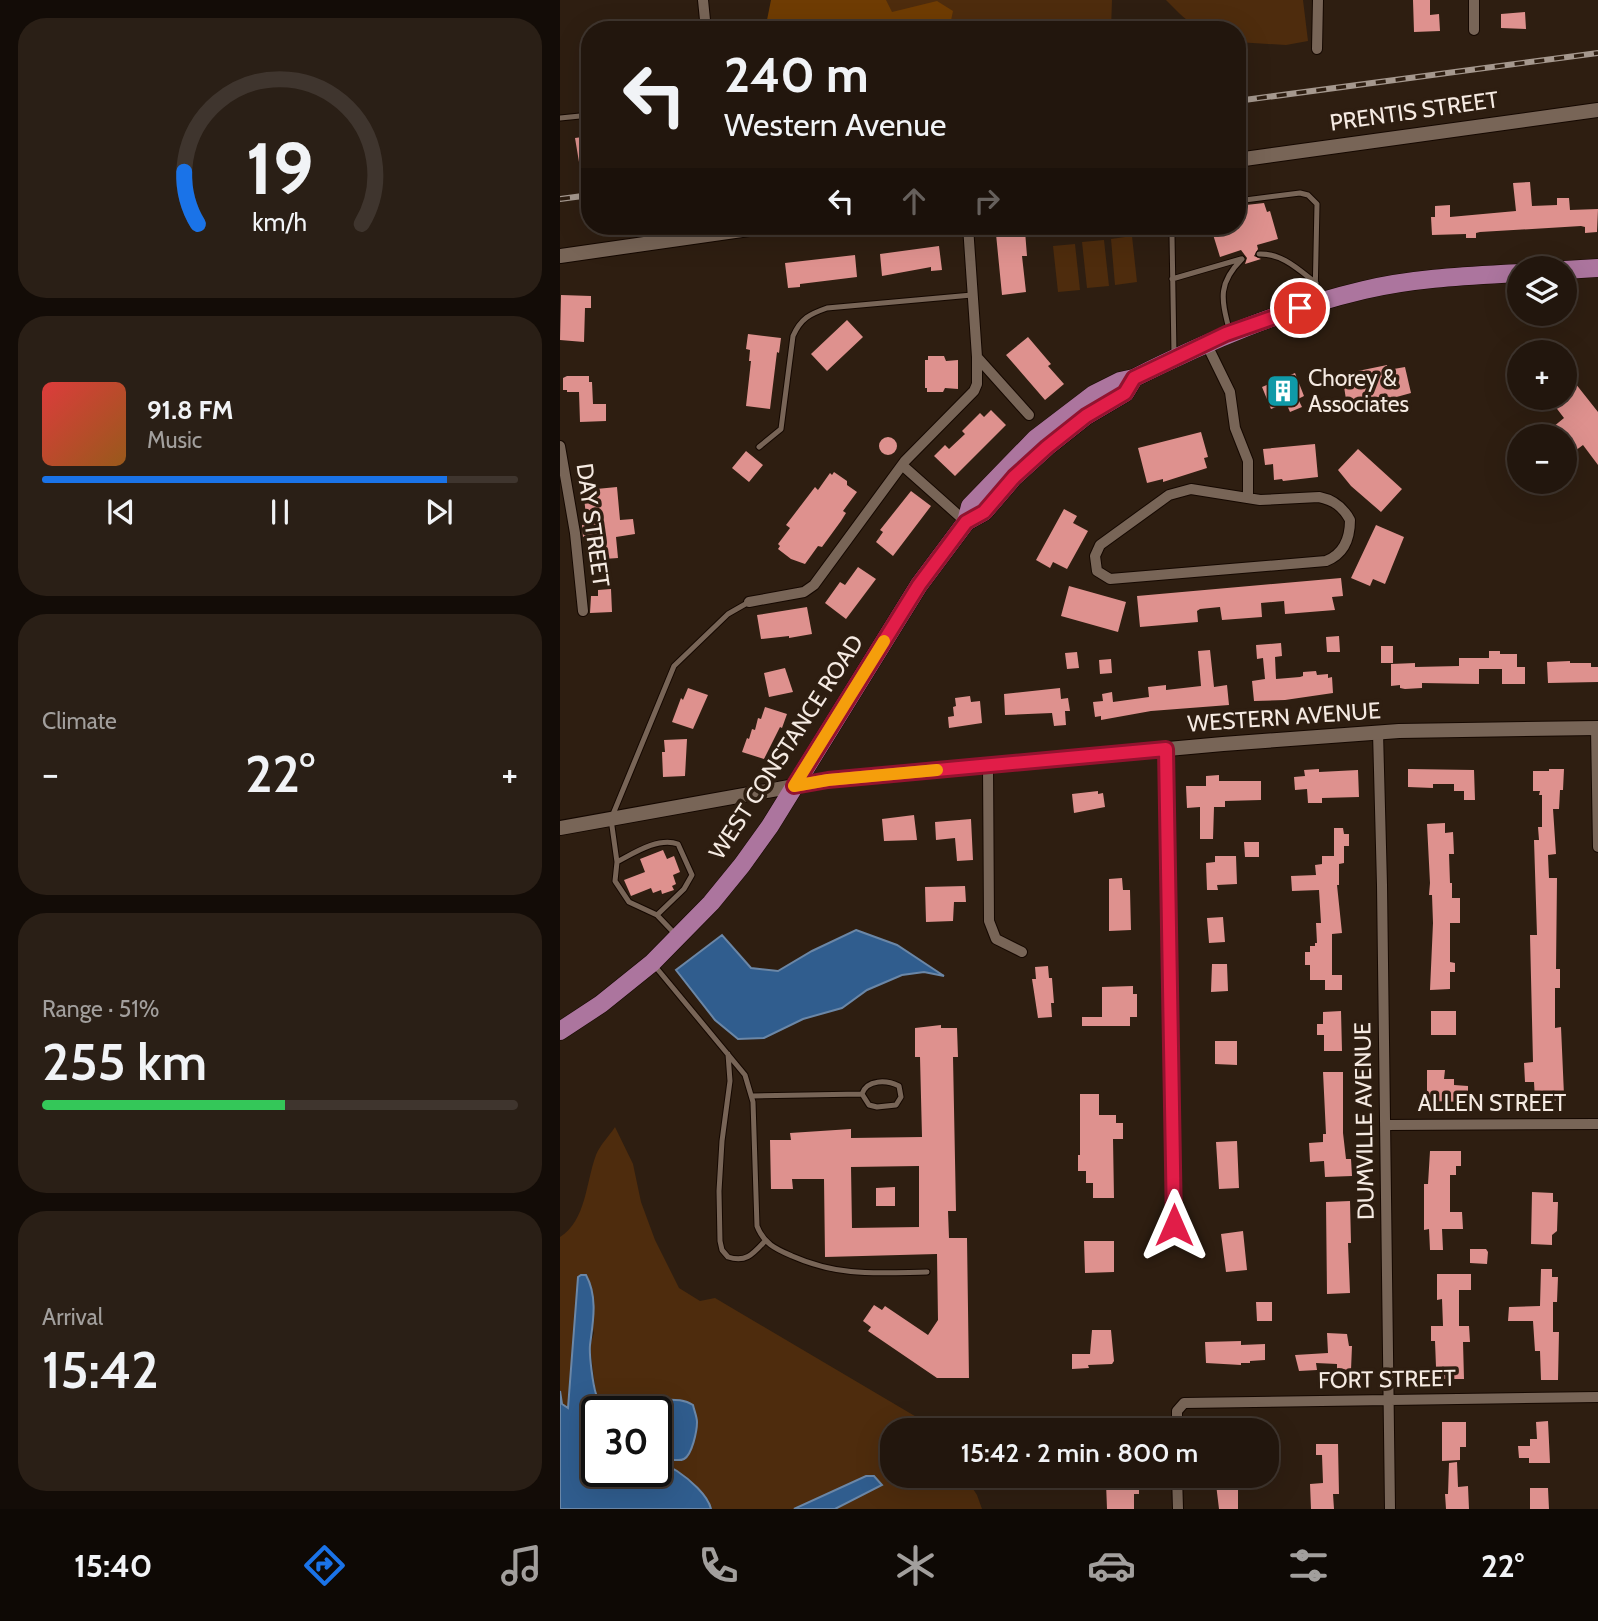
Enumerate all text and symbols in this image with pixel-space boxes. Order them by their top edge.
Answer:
text: 240 m [724,45,869,104]
icon: left [609,49,700,140]
street label: PRENTIS STREET [1328,85,1500,137]
text: Western Avenue [724,105,946,144]
text: 19 [246,124,314,212]
icon: left [822,182,860,220]
icon: ahead [895,182,933,220]
icon: right [968,182,1006,220]
text: km/h [253,207,307,237]
map controls [1507,256,1577,494]
button: layers [1507,256,1577,326]
pin [1270,278,1330,338]
icon: arrive [1281,289,1319,327]
button: + [1507,340,1577,410]
place label: Chorey & Associates [1308,364,1409,418]
building icon: Chorey & Associates [1264,372,1302,410]
text: 91.8 FM [147,394,233,426]
button: − [1507,424,1577,494]
text: Music [147,426,202,454]
street label: DAY STREET [570,461,616,589]
icon: previous [102,493,140,531]
icon: pause [261,493,299,531]
icon: next [420,493,458,531]
street label: WEST CONSTANCE ROAD [703,629,869,865]
street label: WESTERN AVENUE [1186,696,1382,738]
text: Climate [42,707,117,735]
text: 22° [245,742,315,805]
text: − [42,750,59,797]
text: + [501,750,518,797]
text: Range · 51% [42,995,159,1023]
street label: DUMVILLE AVENUE [1348,1022,1380,1220]
text: 255 km [42,1030,207,1093]
street label: ALLEN STREET [1418,1089,1566,1117]
position arrow [1137,1188,1211,1262]
text: Arrival [42,1303,103,1331]
text: 15:42 [42,1338,159,1401]
street label: FORT STREET [1318,1364,1456,1394]
speed limit sign: 30 [581,1396,672,1487]
text: 15:42 · 2 min · 800 m [961,1437,1198,1469]
icon: directions [300,1541,349,1590]
icon: music [497,1541,546,1590]
icon: phone [694,1541,743,1590]
icon: climate [891,1541,940,1590]
icon: car [1087,1541,1136,1590]
icon: filters [1284,1541,1333,1590]
text: 15:40 [74,1546,152,1585]
text: 22° [1481,1546,1524,1585]

